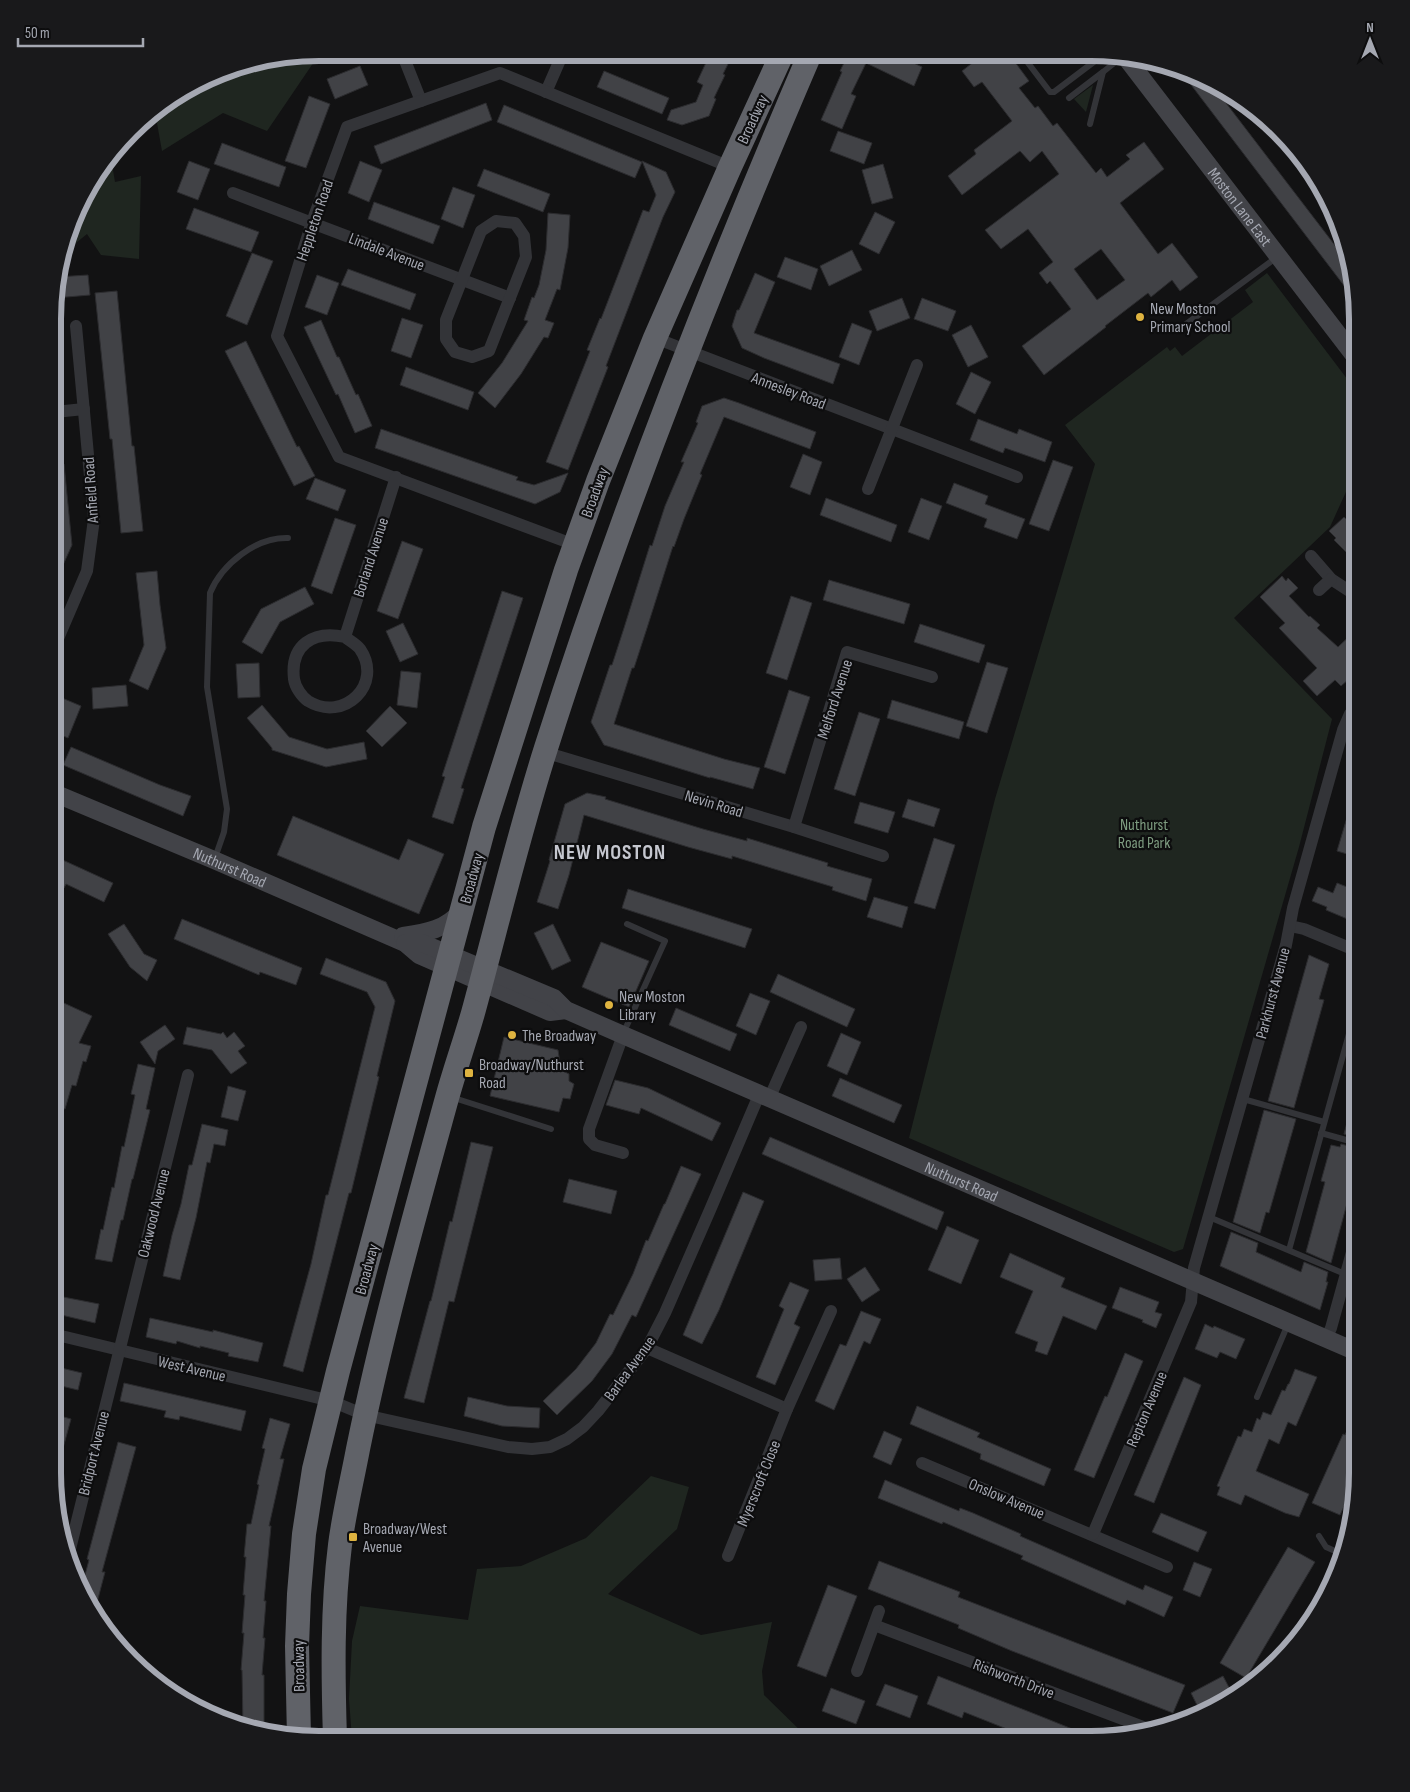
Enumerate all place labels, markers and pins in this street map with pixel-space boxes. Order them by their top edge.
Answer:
place label: New Moston Primary School [1150,300,1231,337]
marker: New Moston Primary School [1134,311,1146,323]
place label: New Moston Library [619,988,685,1025]
marker: New Moston Library [603,999,615,1011]
place label: The Broadway [522,1027,596,1046]
marker: The Broadway [506,1029,518,1041]
place label: Broadway/Nuthurst Road [479,1056,584,1093]
marker: Broadway/Nuthurst Road [463,1067,475,1079]
place label: Broadway/West Avenue [362,1520,447,1557]
marker: Broadway/West Avenue [347,1531,359,1543]

